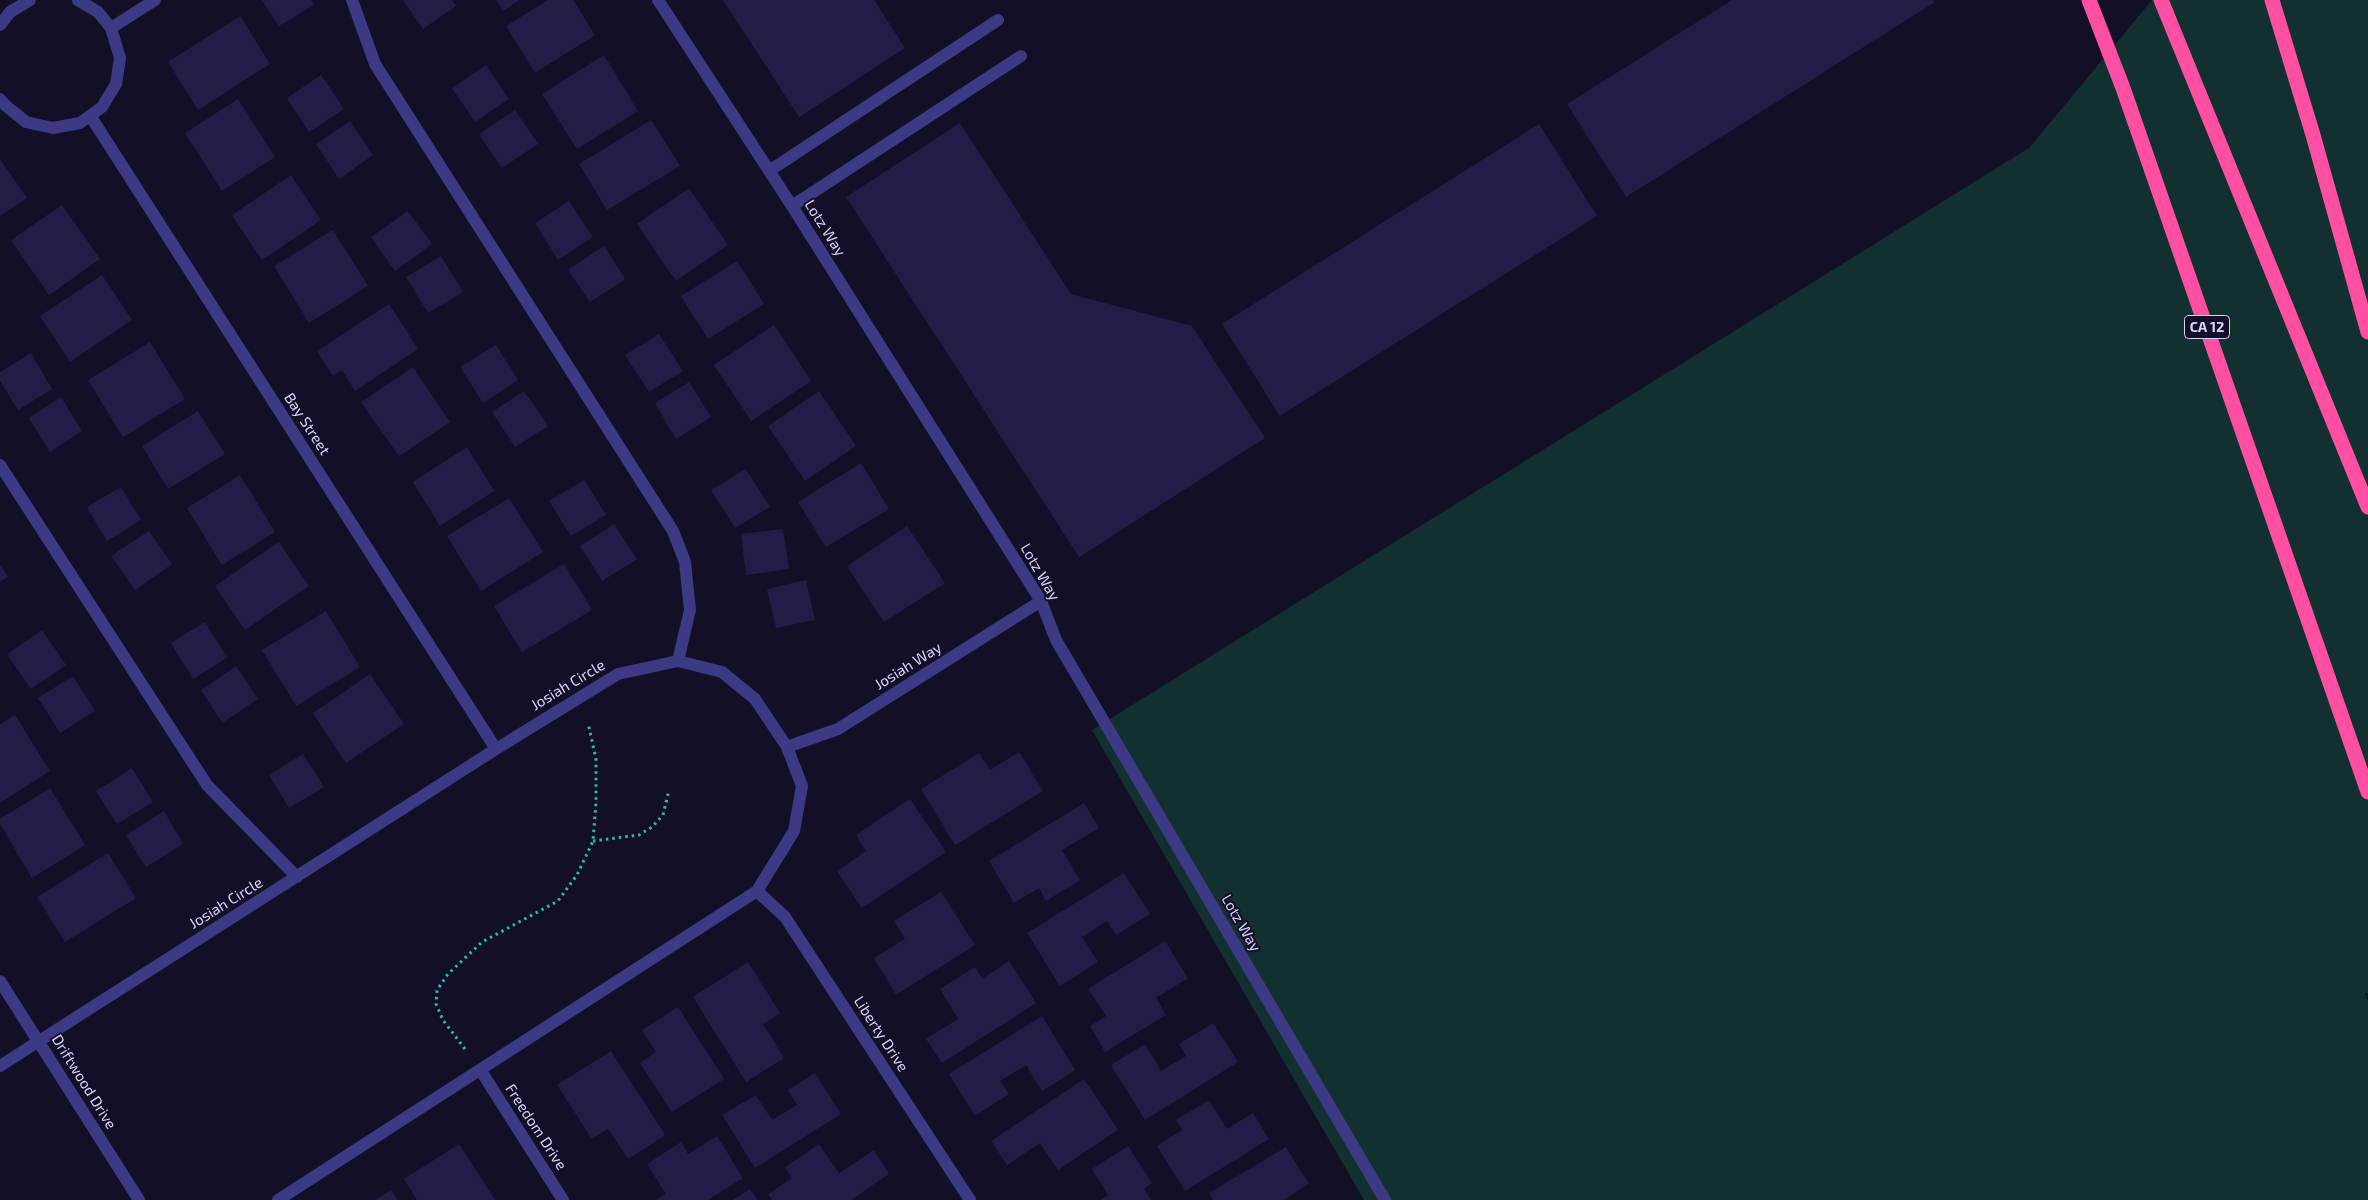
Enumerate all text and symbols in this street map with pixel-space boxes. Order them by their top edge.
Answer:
street label: Lotz Way [801,196,849,260]
road number: CA 12 [2184,316,2230,338]
street label: Bay Street [280,390,334,458]
street label: Lotz Way [1016,540,1064,604]
street label: Josiah Way [871,638,945,694]
street label: Josiah Circle [528,656,608,714]
street label: Josiah Circle [186,873,266,933]
street label: Lotz Way [1217,891,1265,955]
street label: Liberty Drive [850,993,912,1075]
street label: Driftwood Drive [48,1031,120,1133]
street label: Freedom Drive [502,1081,570,1173]

